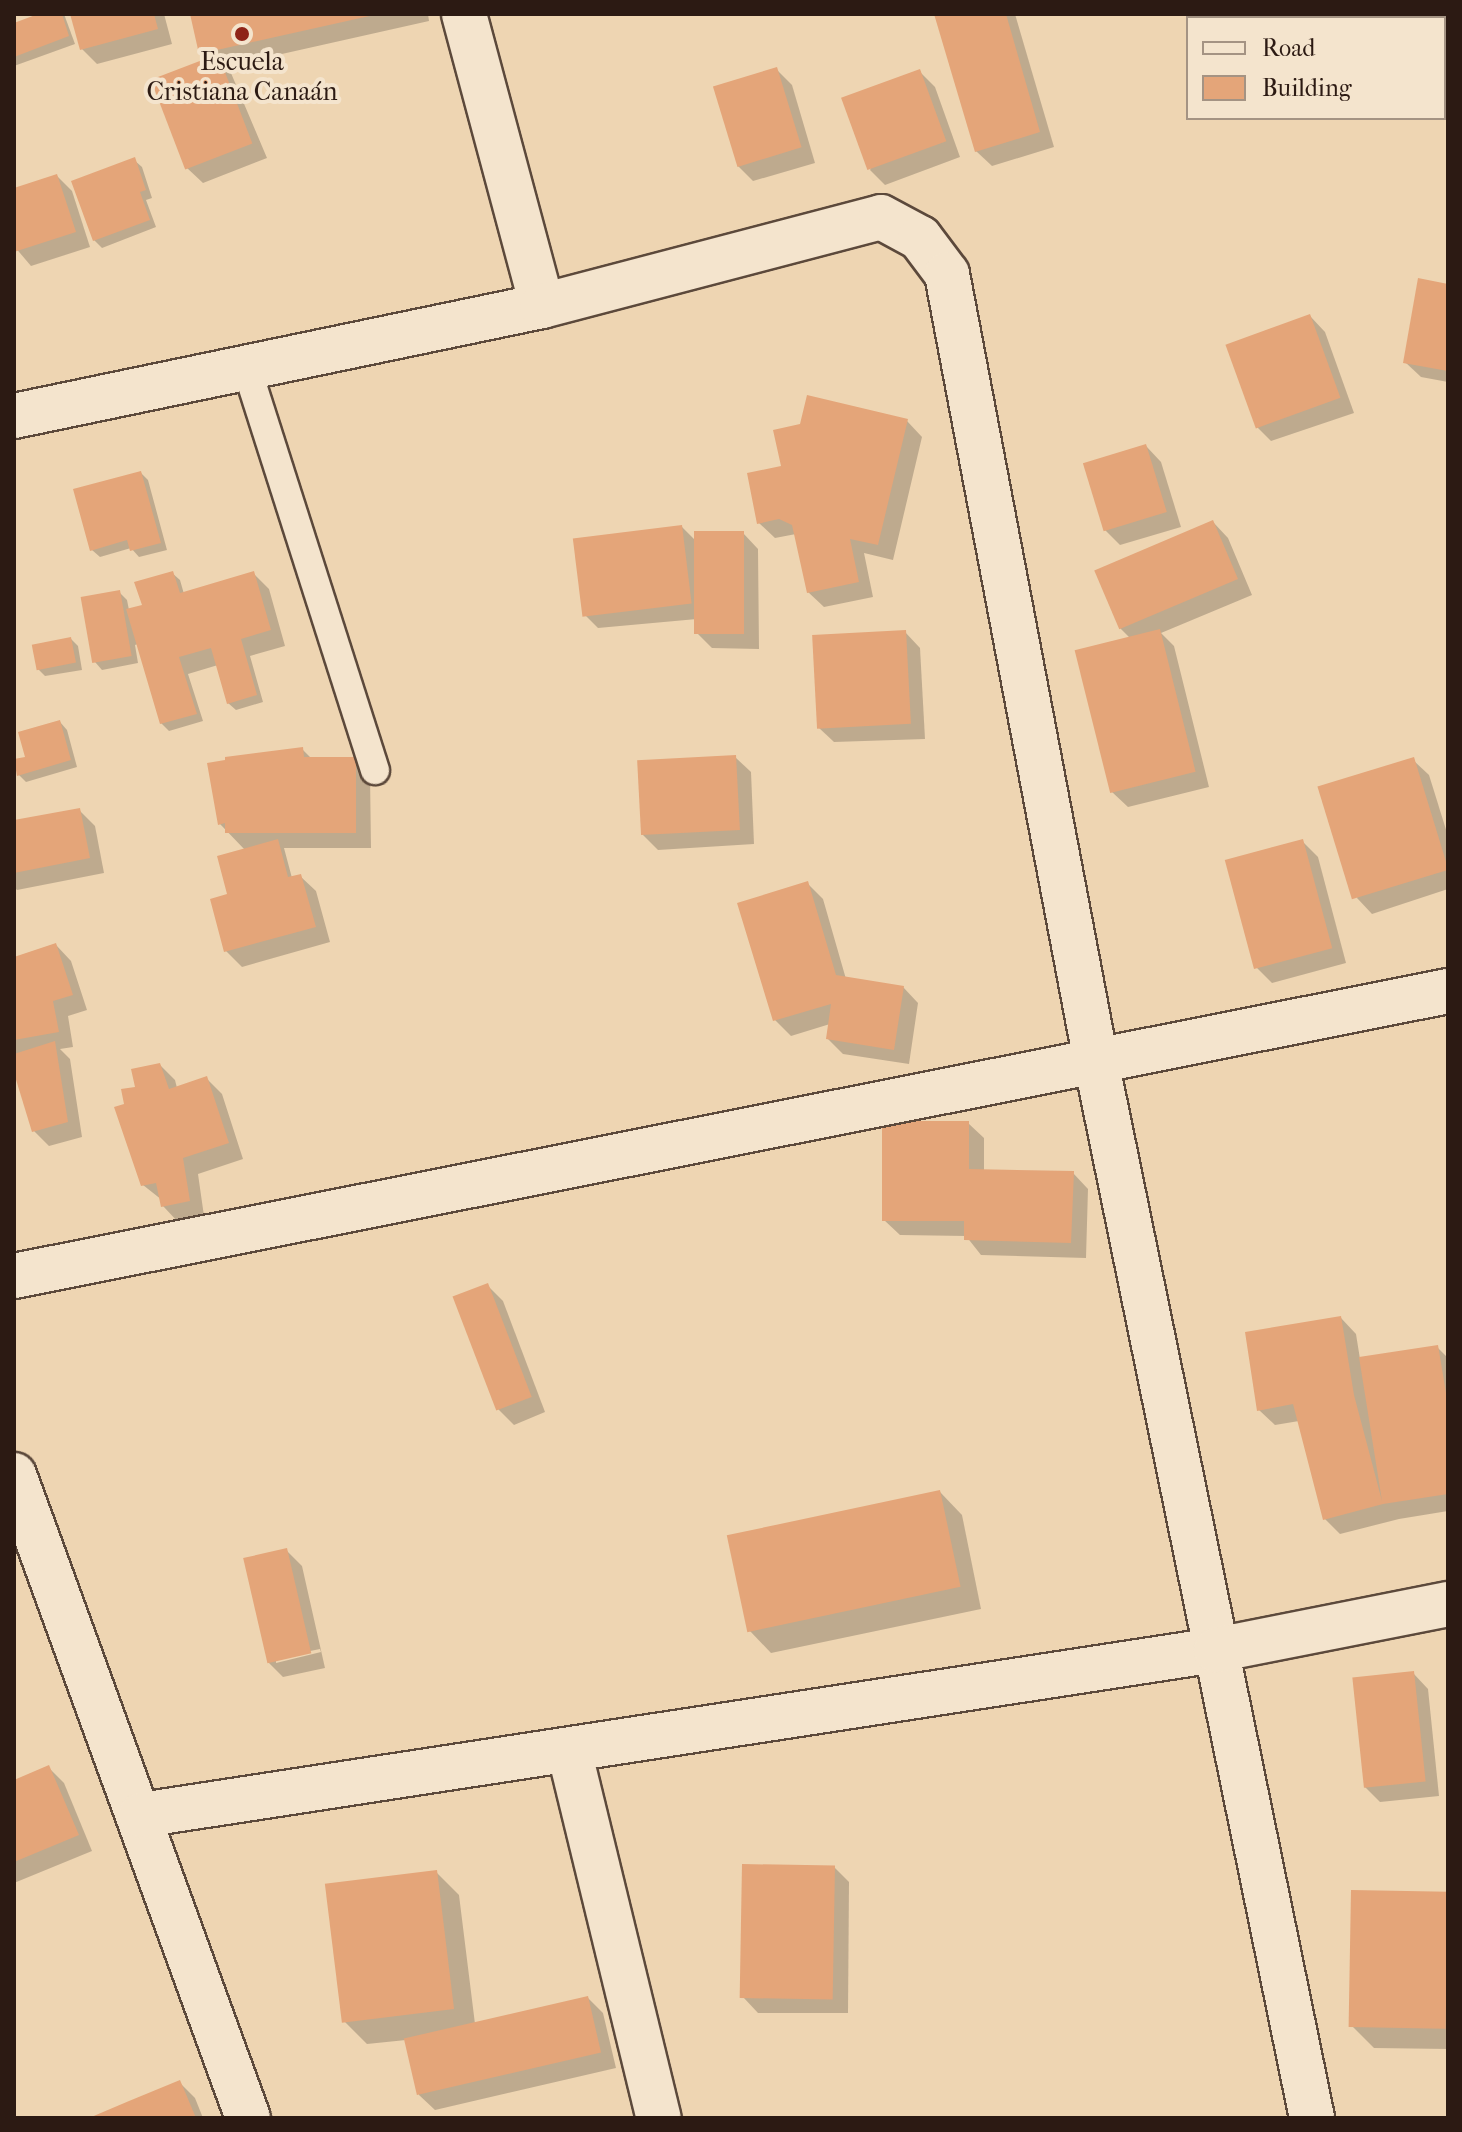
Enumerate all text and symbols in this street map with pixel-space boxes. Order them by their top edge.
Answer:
legend [1186,16,1446,120]
marker: Escuela Cristiana Canaán [233,25,251,43]
text: Road [1262,34,1315,62]
place label: Escuela Cristiana Canaán [146,46,338,108]
text: Building [1262,74,1352,102]

